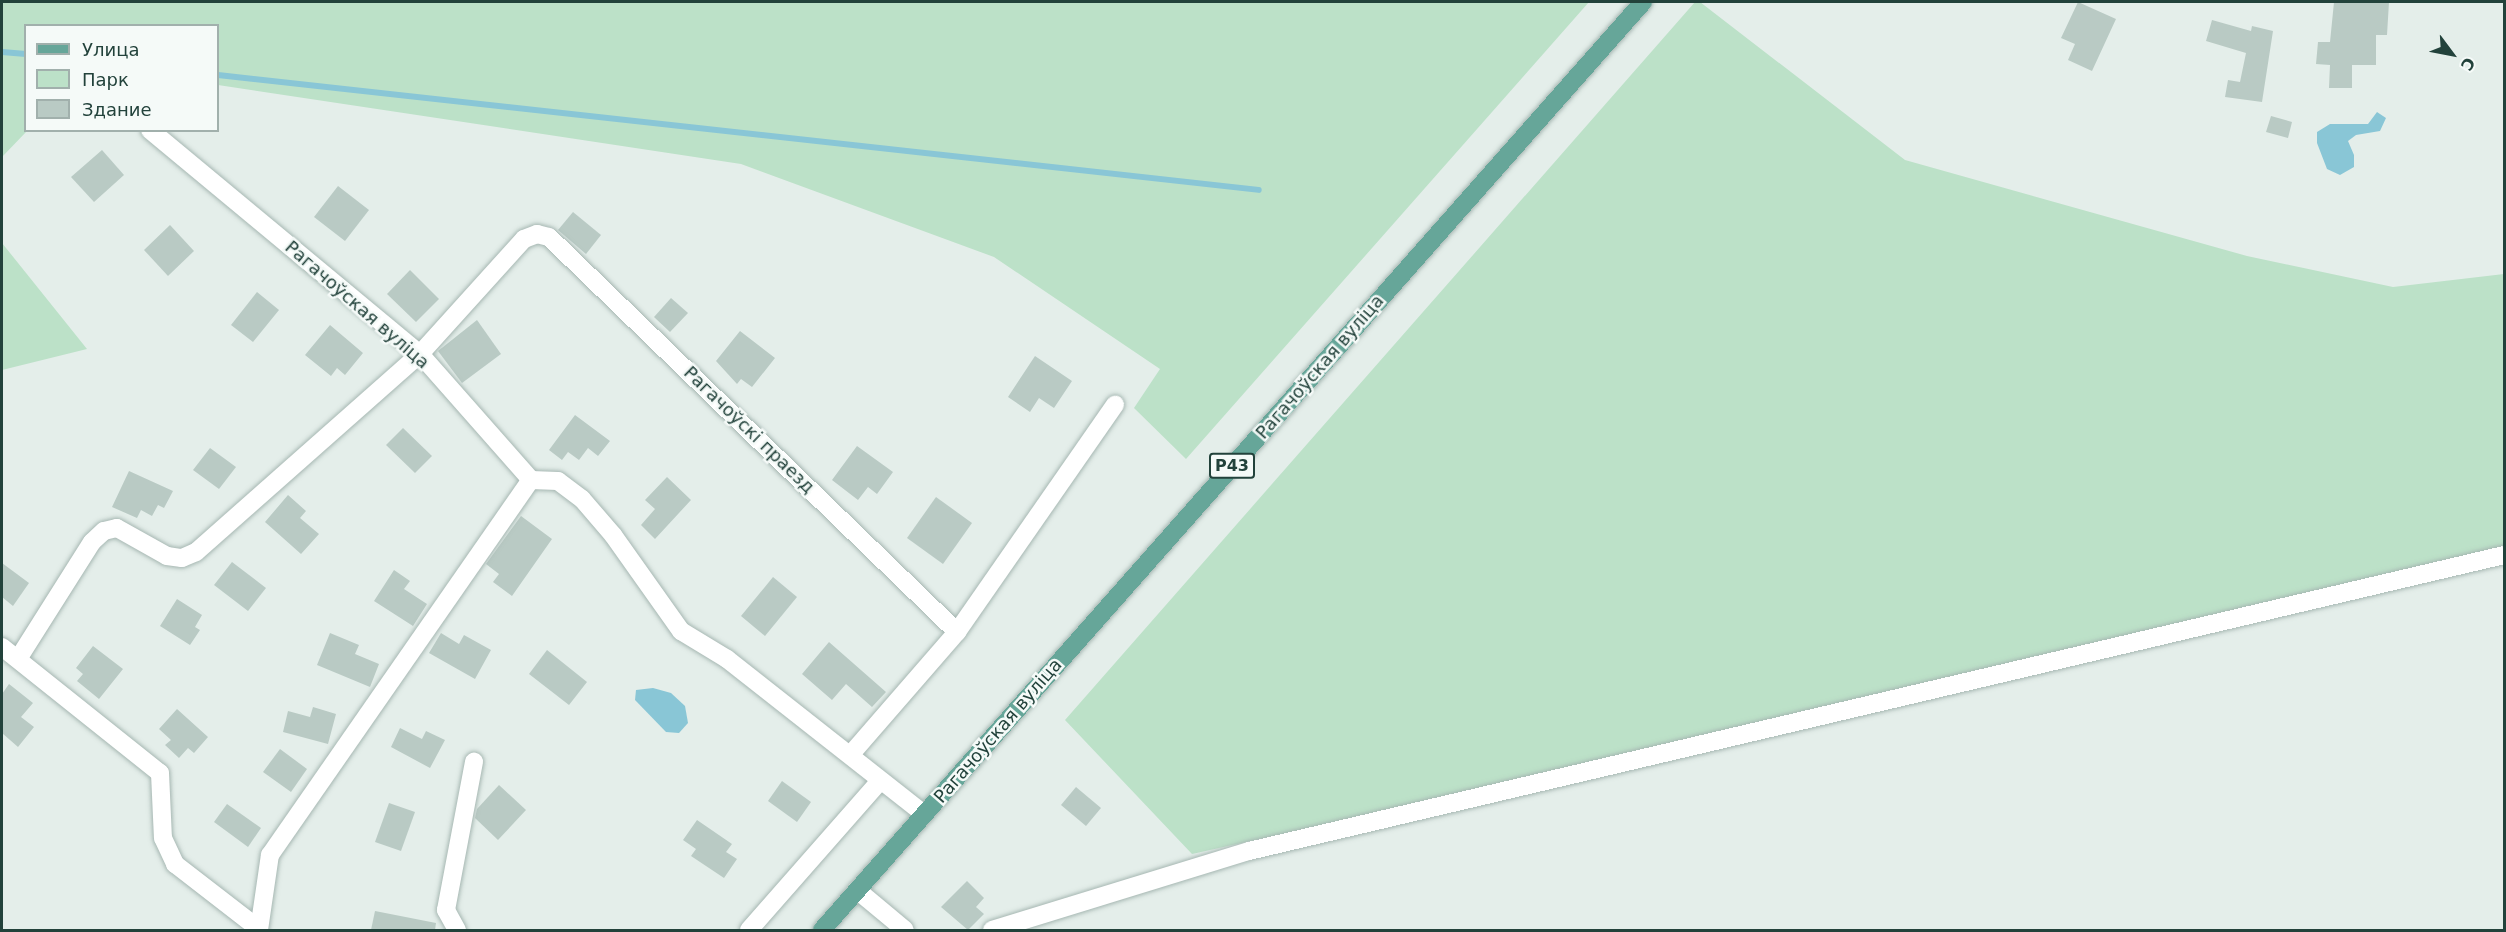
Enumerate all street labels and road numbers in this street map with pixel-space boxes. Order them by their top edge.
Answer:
street label: Рагачоўская вуліца [280,236,434,374]
street label: Рагачоўская вуліца [1251,290,1389,444]
street label: Рагачоўскі праезд [679,362,819,498]
road number: Р43 [1208,453,1256,479]
street label: Рагачоўская вуліца [929,654,1067,808]

